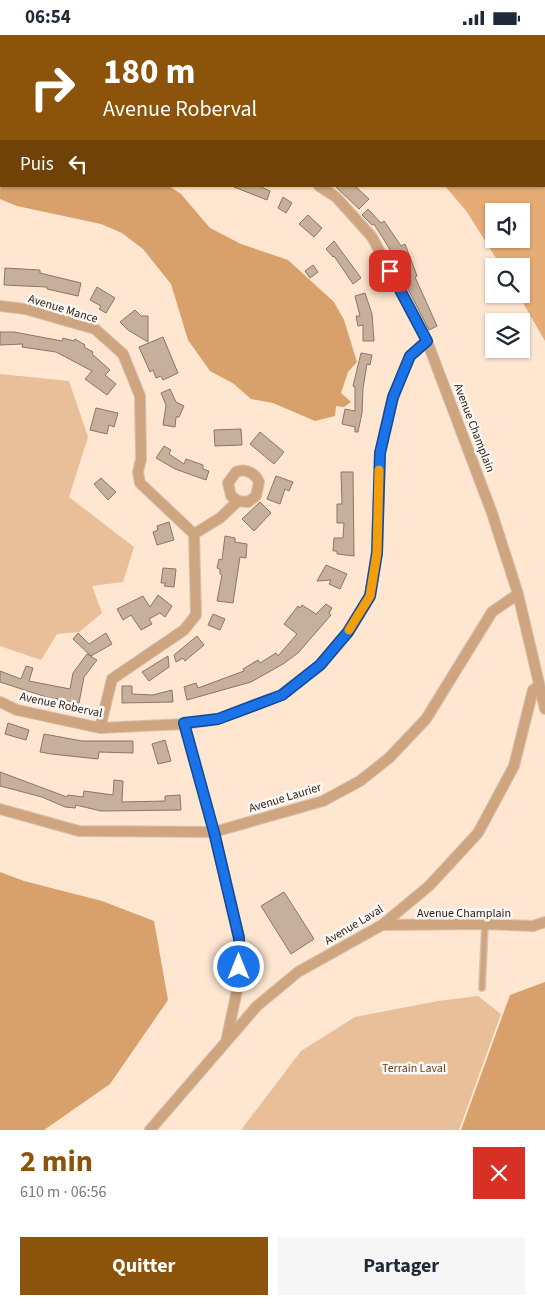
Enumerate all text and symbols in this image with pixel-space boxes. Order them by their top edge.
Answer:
text: 06:54 [25,4,71,31]
text: 180 m [103,47,195,97]
icon: right [20,55,85,120]
text: Avenue Roberval [103,93,257,125]
icon: left [64,150,92,178]
text: Puis [20,151,54,178]
map controls [485,203,530,358]
button: sound [485,203,530,248]
pin [369,250,411,292]
icon: arrive [376,257,404,285]
button: search [485,258,530,303]
street label: Avenue Mance [26,290,100,328]
button: layers [485,313,530,358]
street label: Avenue Champlain [449,381,499,475]
street label: Avenue Roberval [18,688,104,722]
street label: Avenue Laurier [247,779,324,817]
street label: Avenue Laval [321,901,387,949]
street label: Avenue Champlain [417,905,511,922]
position arrow [212,940,264,992]
park label: Terrain Laval [382,1060,446,1077]
text: 2 min [20,1140,93,1183]
button: close [473,1147,525,1199]
text: 610 m · 06:56 [20,1181,107,1203]
button: Quitter [20,1237,268,1295]
button: Partager [278,1237,525,1295]

